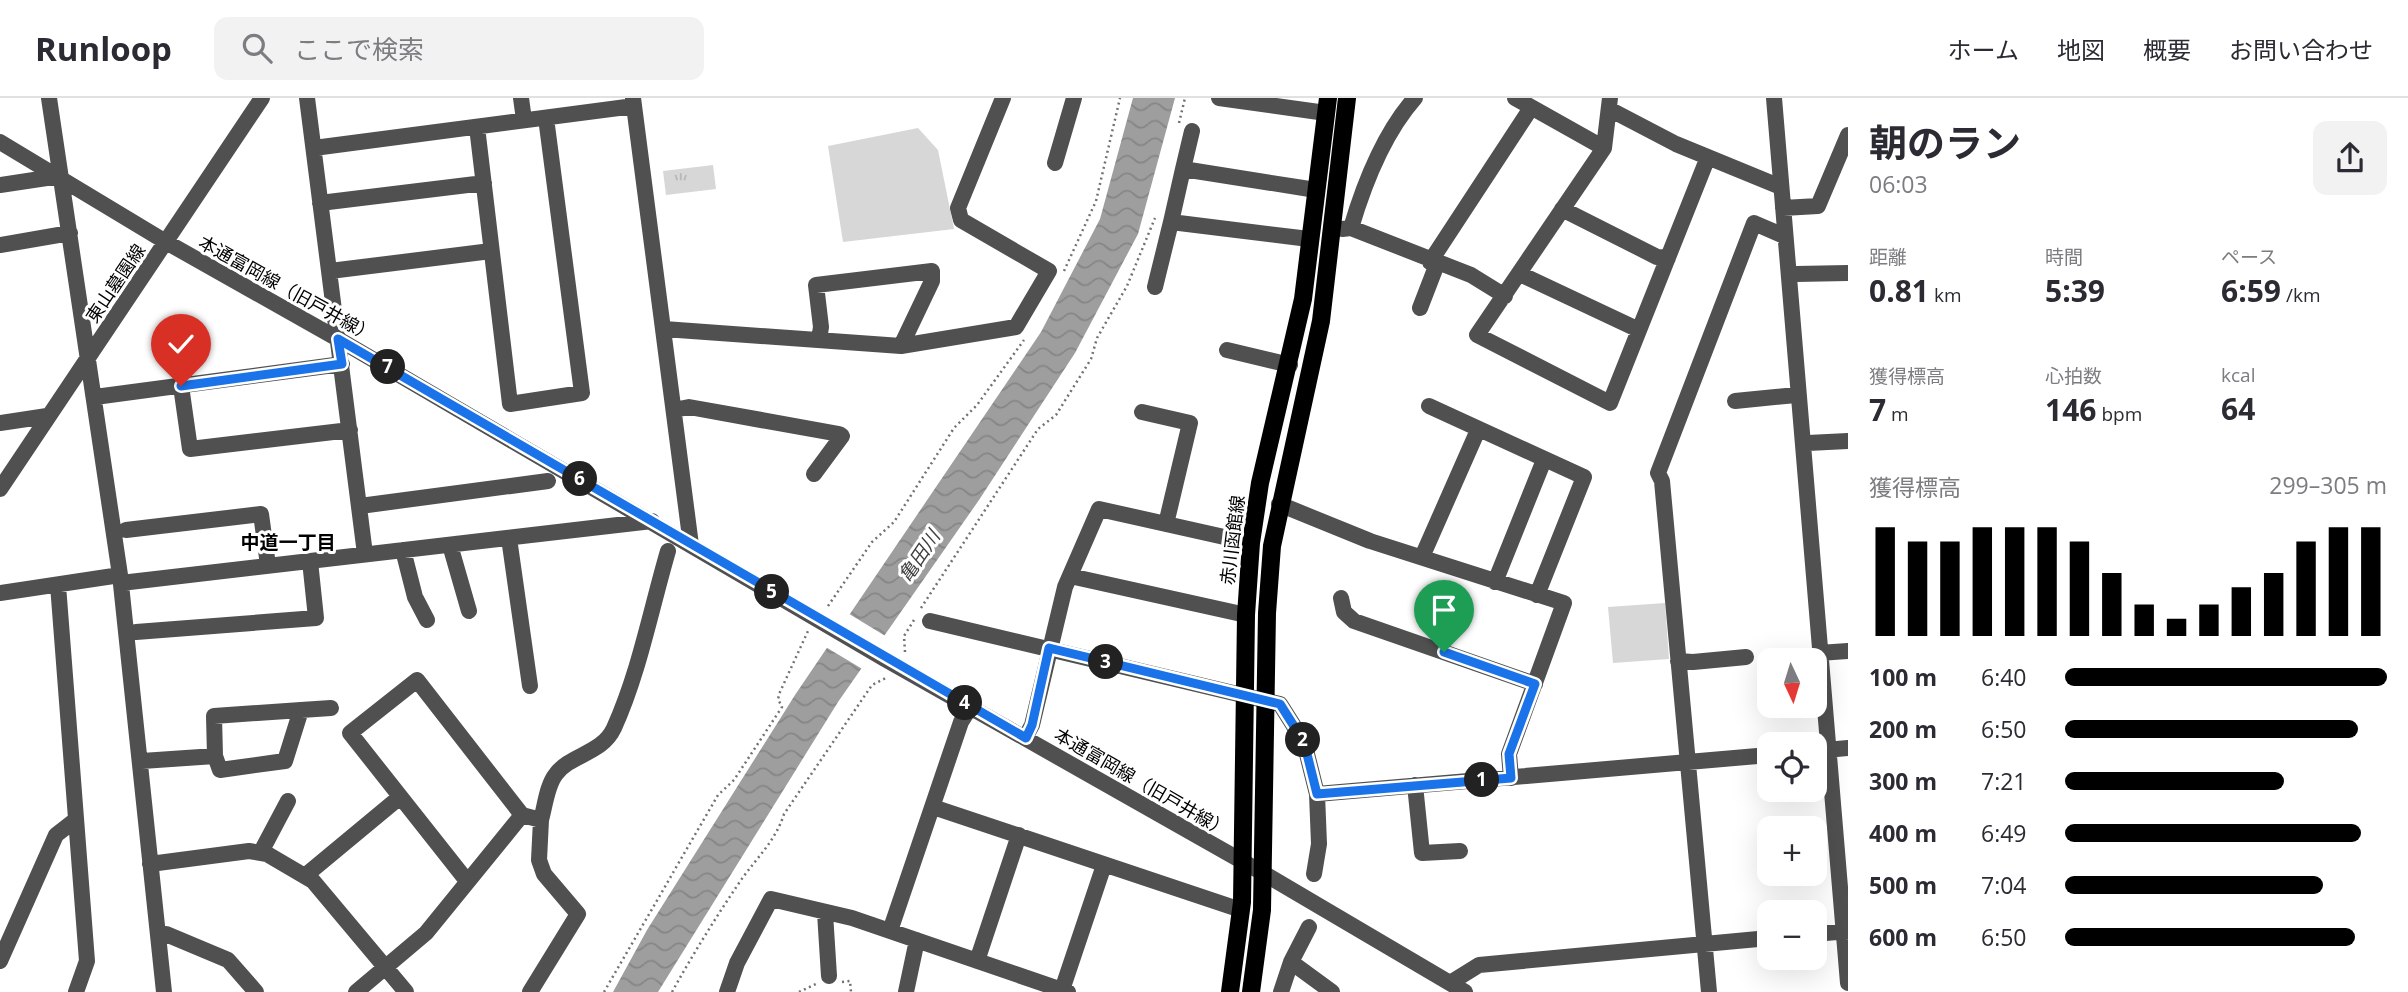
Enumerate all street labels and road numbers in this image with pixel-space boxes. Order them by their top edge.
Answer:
street label: 本通富岡線（旧戸井線） [195,230,379,346]
street label: 東山墓園線 [80,239,150,327]
street label: 赤川函館線 [1215,494,1249,586]
street label: 本通富岡線（旧戸井線） [1050,722,1234,842]

